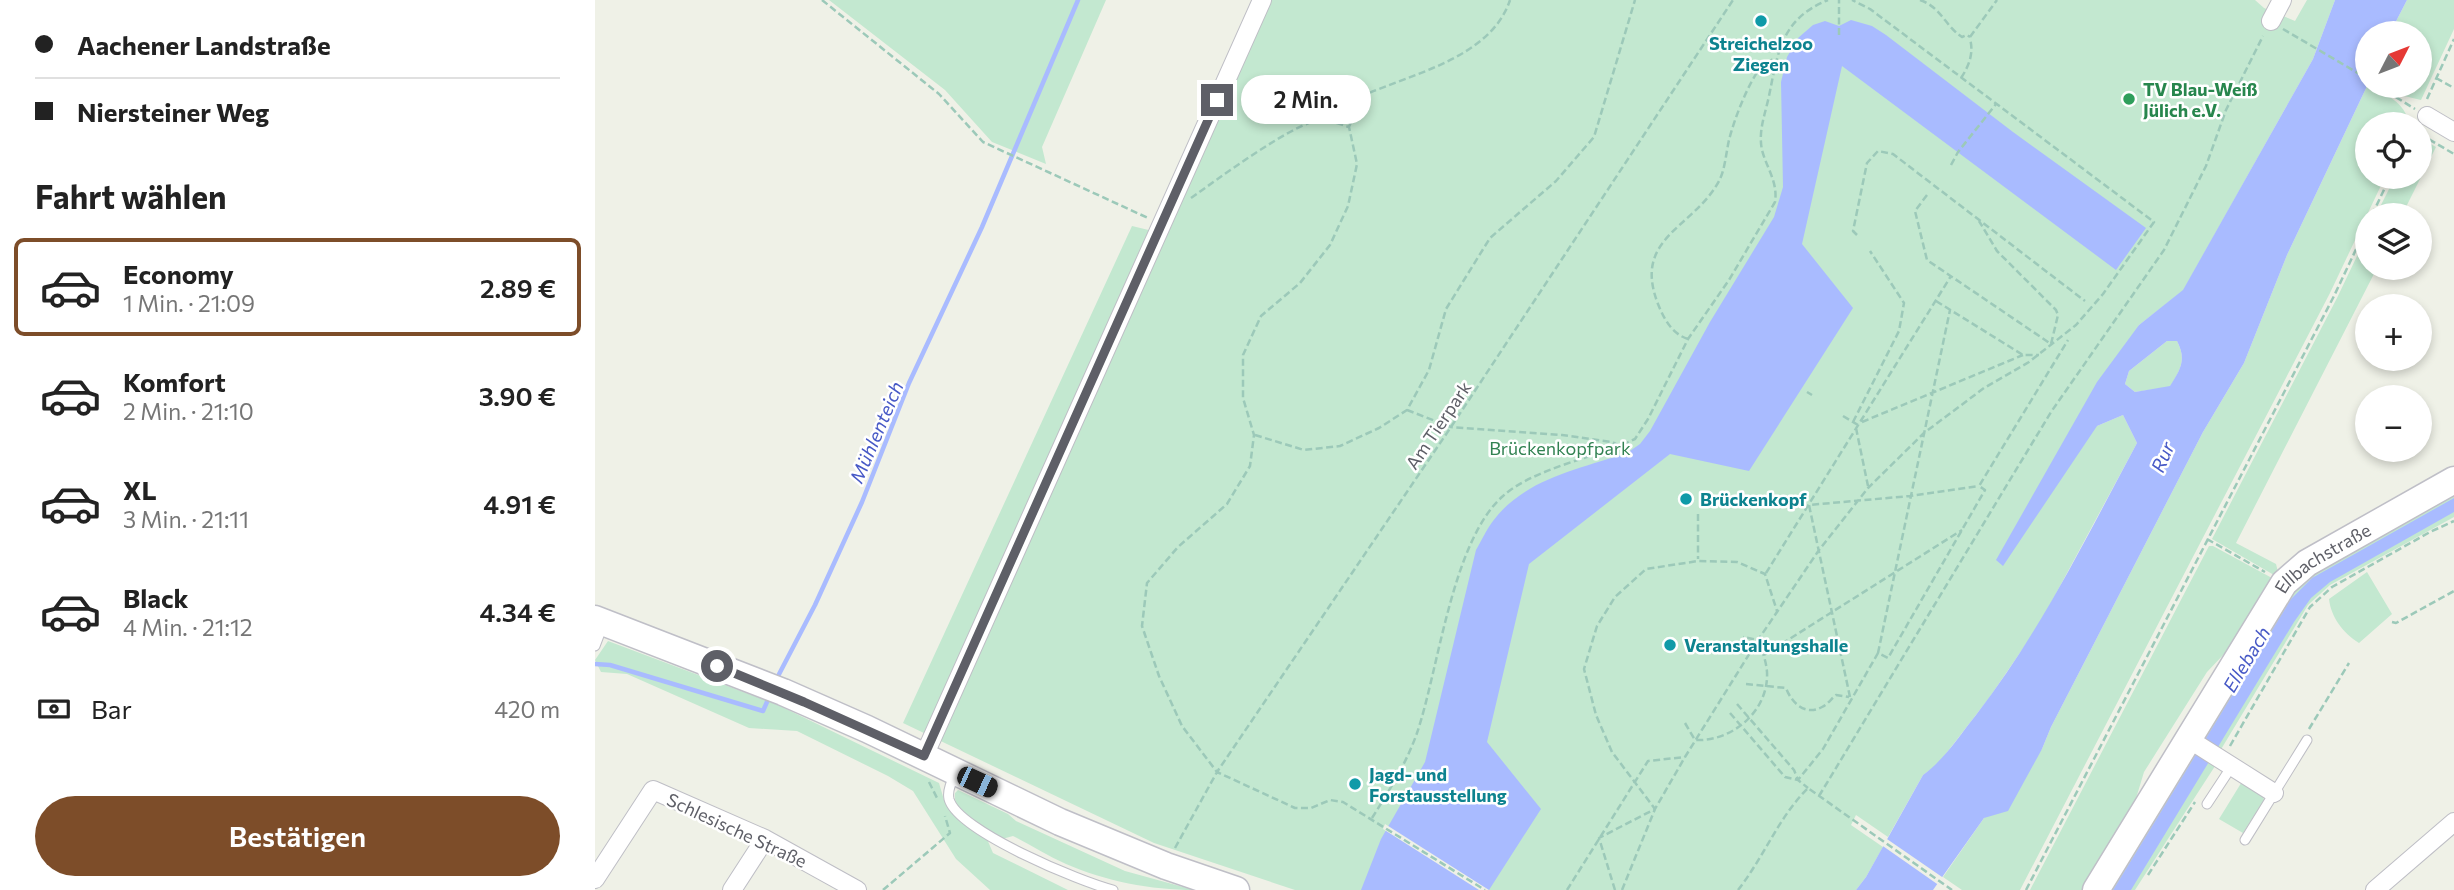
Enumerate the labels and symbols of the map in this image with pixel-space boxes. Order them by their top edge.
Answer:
marker: Streichelzoo Ziegen [1753,13,1769,29]
north arrow [2355,21,2433,98]
place label: Streichelzoo Ziegen [1709,32,1813,75]
callout: 2 Min. [1241,76,1371,124]
place label: TV Blau-Weiß Jülich e.V. [2143,78,2257,121]
route end [1201,84,1233,116]
marker: TV Blau-Weiß Jülich e.V. [2121,91,2137,107]
street label: Am Tierpark [1401,377,1476,473]
water label: Mühlenteich [844,378,908,486]
park label: Brückenkopfpark [1489,437,1631,459]
water label: Rur [2145,437,2179,476]
place label: Brückenkopf [1700,488,1807,510]
marker: Brückenkopf [1678,491,1694,507]
street label: Ellbachstraße [2270,518,2375,597]
water label: Ellebach [2217,622,2275,696]
place label: Veranstaltungshalle [1684,634,1848,656]
marker: Veranstaltungshalle [1662,637,1678,653]
route start [701,650,733,682]
place label: Jagd- und Forstausstellung [1369,763,1507,806]
car [954,764,1001,800]
marker: Jagd- und Forstausstellung [1347,776,1363,792]
street label: Schlesische Straße [664,788,810,872]

